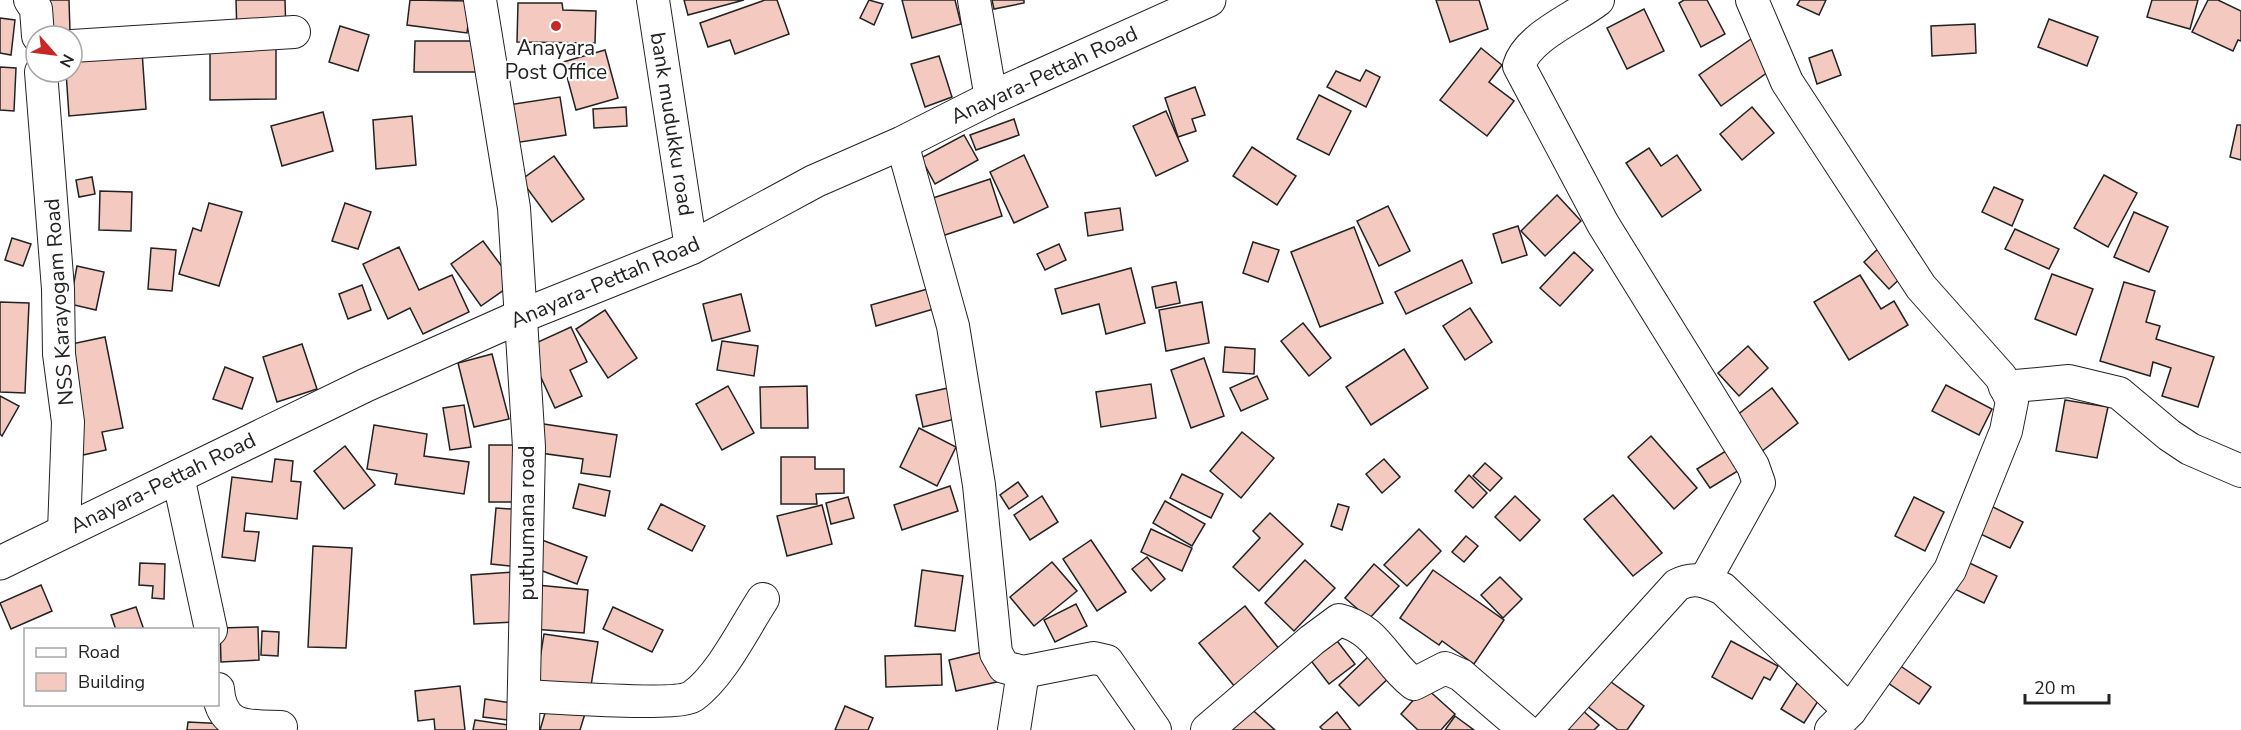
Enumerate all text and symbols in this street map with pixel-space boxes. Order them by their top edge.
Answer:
marker: Anayara Post Office [549,19,563,33]
street label: Anayara-Pettah Road [946,19,1142,131]
north arrow [24,24,84,84]
street label: bank mudukku road [644,30,700,218]
place label: Anayara Post Office [505,34,607,86]
text: N [54,50,79,71]
street label: NSS Karayogam Road [38,198,80,406]
street label: Anayara-Pettah Road [506,229,704,335]
street label: Anayara-Pettah Road [66,426,260,540]
street label: puthumana road [513,445,541,601]
legend [24,628,219,706]
text: Road [78,640,120,664]
scale bar [2025,667,2109,705]
text: Building [78,670,145,694]
text: 20 m [2034,676,2076,700]

